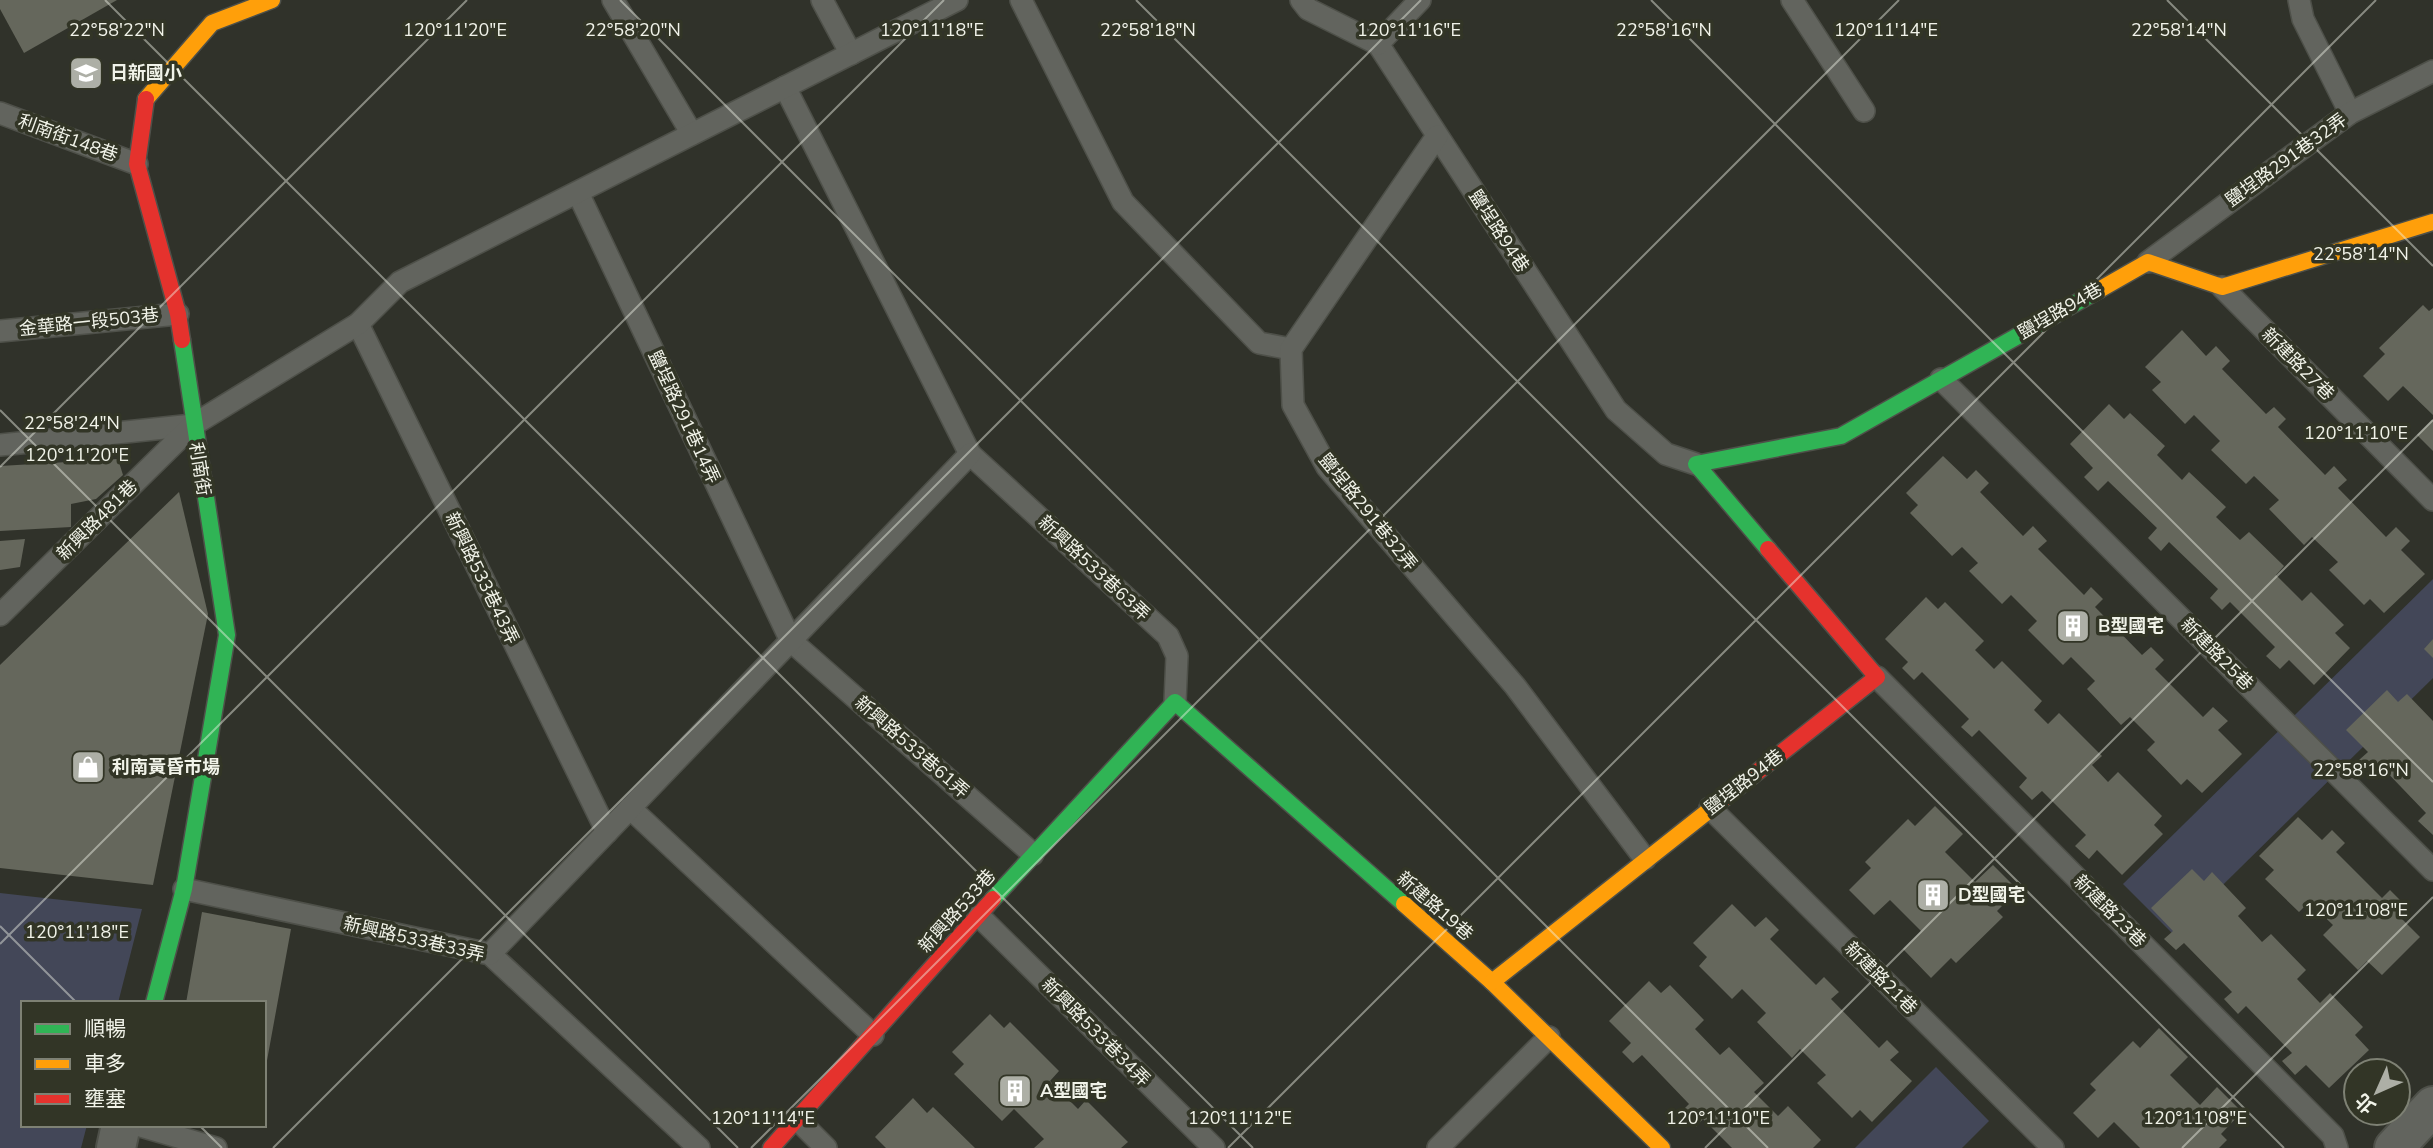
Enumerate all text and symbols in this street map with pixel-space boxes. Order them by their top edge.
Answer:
text: 22°58'22"N [69,18,165,42]
text: 120°11'20"E [403,18,507,42]
text: 22°58'20"N [585,18,681,42]
text: 120°11'18"E [880,18,984,42]
text: 22°58'18"N [1100,18,1196,42]
text: 120°11'16"E [1357,18,1461,42]
text: 22°58'16"N [1616,18,1712,42]
text: 120°11'14"E [1834,18,1938,42]
text: 22°58'14"N [2131,18,2227,42]
school or university icon: 日新國小 [67,54,105,92]
place label: 日新國小 [110,61,182,85]
street label: 鹽埕路291巷32弄 [2221,108,2351,212]
street label: 利南街148巷 [15,109,121,167]
street label: 鹽埕路94巷 [1463,185,1535,277]
text: 22°58'14"N [2313,242,2409,266]
street label: 鹽埕路94巷 [2013,277,2107,345]
street label: 金華路一段503巷 [18,303,160,341]
street label: 新建路27巷 [2256,322,2340,406]
street label: 鹽埕路291巷14弄 [643,347,725,487]
text: 22°58'24"N [24,411,120,435]
text: 120°11'10"E [2304,421,2408,445]
street label: 利南街 [184,440,216,498]
text: 120°11'20"E [25,443,129,467]
street label: 鹽埕路291巷32弄 [1313,448,1423,576]
street label: 新興路481巷 [52,475,142,565]
street label: 新興路533巷43弄 [440,508,524,648]
street label: 新興路533巷63弄 [1033,510,1155,626]
building icon: B型國宅 [2054,607,2092,645]
street label: 新建路25巷 [2175,612,2259,696]
place label: B型國宅 [2098,614,2164,638]
street label: 新興路533巷61弄 [850,691,974,803]
street label: 鹽埕路94巷 [1700,744,1788,820]
shop icon: 利南黃昏市場 [69,748,107,786]
place label: 利南黃昏市場 [112,755,220,779]
text: 22°58'16"N [2313,758,2409,782]
street label: 新興路533巷 [913,864,1001,958]
street label: 新建路19巷 [1392,866,1478,946]
street label: 新建路23巷 [2068,869,2152,953]
building icon: D型國宅 [1914,876,1952,914]
place label: D型國宅 [1958,883,2026,907]
text: 120°11'08"E [2304,898,2408,922]
street label: 新興路533巷33弄 [341,911,487,967]
text: 120°11'18"E [25,920,129,944]
street label: 新建路21巷 [1839,936,1923,1020]
street label: 新興路533巷34弄 [1037,973,1155,1091]
legend [21,1001,266,1127]
text: 順暢 [84,1015,126,1043]
text: 車多 [84,1050,126,1078]
north arrow [2342,1057,2412,1127]
building icon: A型國宅 [996,1072,1034,1110]
place label: A型國宅 [1040,1079,1107,1103]
text: 壅塞 [84,1085,126,1113]
text: 北 [2350,1087,2382,1119]
text: 120°11'14"E [711,1106,815,1130]
text: 120°11'12"E [1188,1106,1292,1130]
text: 120°11'10"E [1666,1106,1770,1130]
text: 120°11'08"E [2143,1106,2247,1130]

